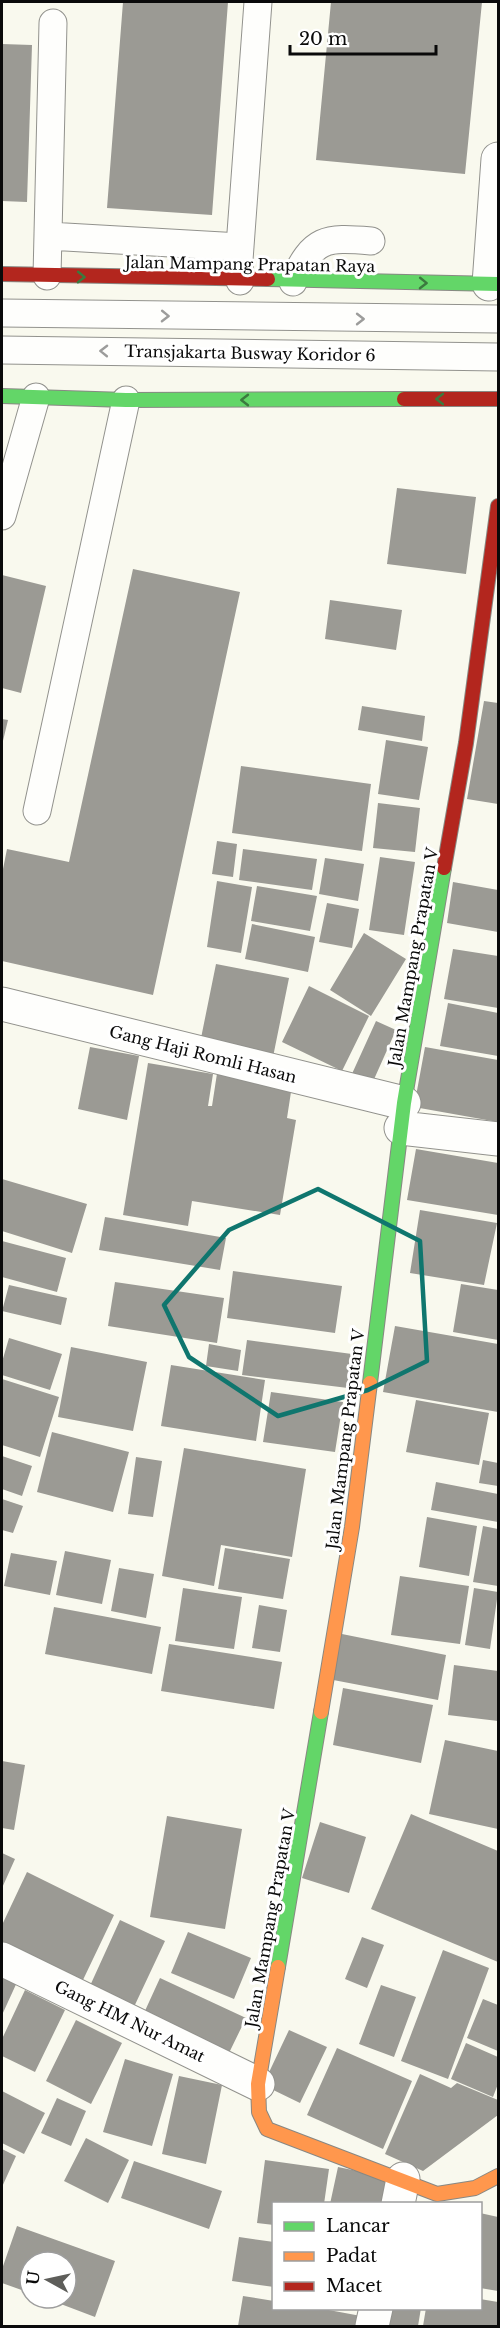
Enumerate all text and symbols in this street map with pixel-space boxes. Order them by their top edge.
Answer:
scale bar [290,18,436,56]
text: 20 m [299,28,347,50]
street label: Jalan Mampang Prapatan Raya [123,252,375,276]
one-way arrow [76,271,85,283]
one-way arrow [418,277,427,289]
one-way arrow [160,310,169,323]
one-way arrow [355,313,364,325]
street label: Transjakarta Busway Koridor 6 [124,341,376,365]
one-way arrow [100,345,109,357]
one-way arrow [436,393,445,405]
one-way arrow [241,394,250,406]
street label: Jalan Mampang Prapatan V [384,845,442,1070]
street label: Gang Haji Romli Hasan [107,1021,299,1087]
street label: Jalan Mampang Prapatan V [321,1327,369,1552]
street label: Jalan Mampang Prapatan V [241,1806,299,2031]
street label: Gang HM Nur Amat [51,1976,209,2066]
legend [272,2202,482,2310]
text: Lancar [326,2215,390,2237]
text: Padat [326,2245,377,2267]
north arrow [18,2250,78,2310]
text: U [22,2270,44,2286]
text: Macet [326,2275,383,2297]

